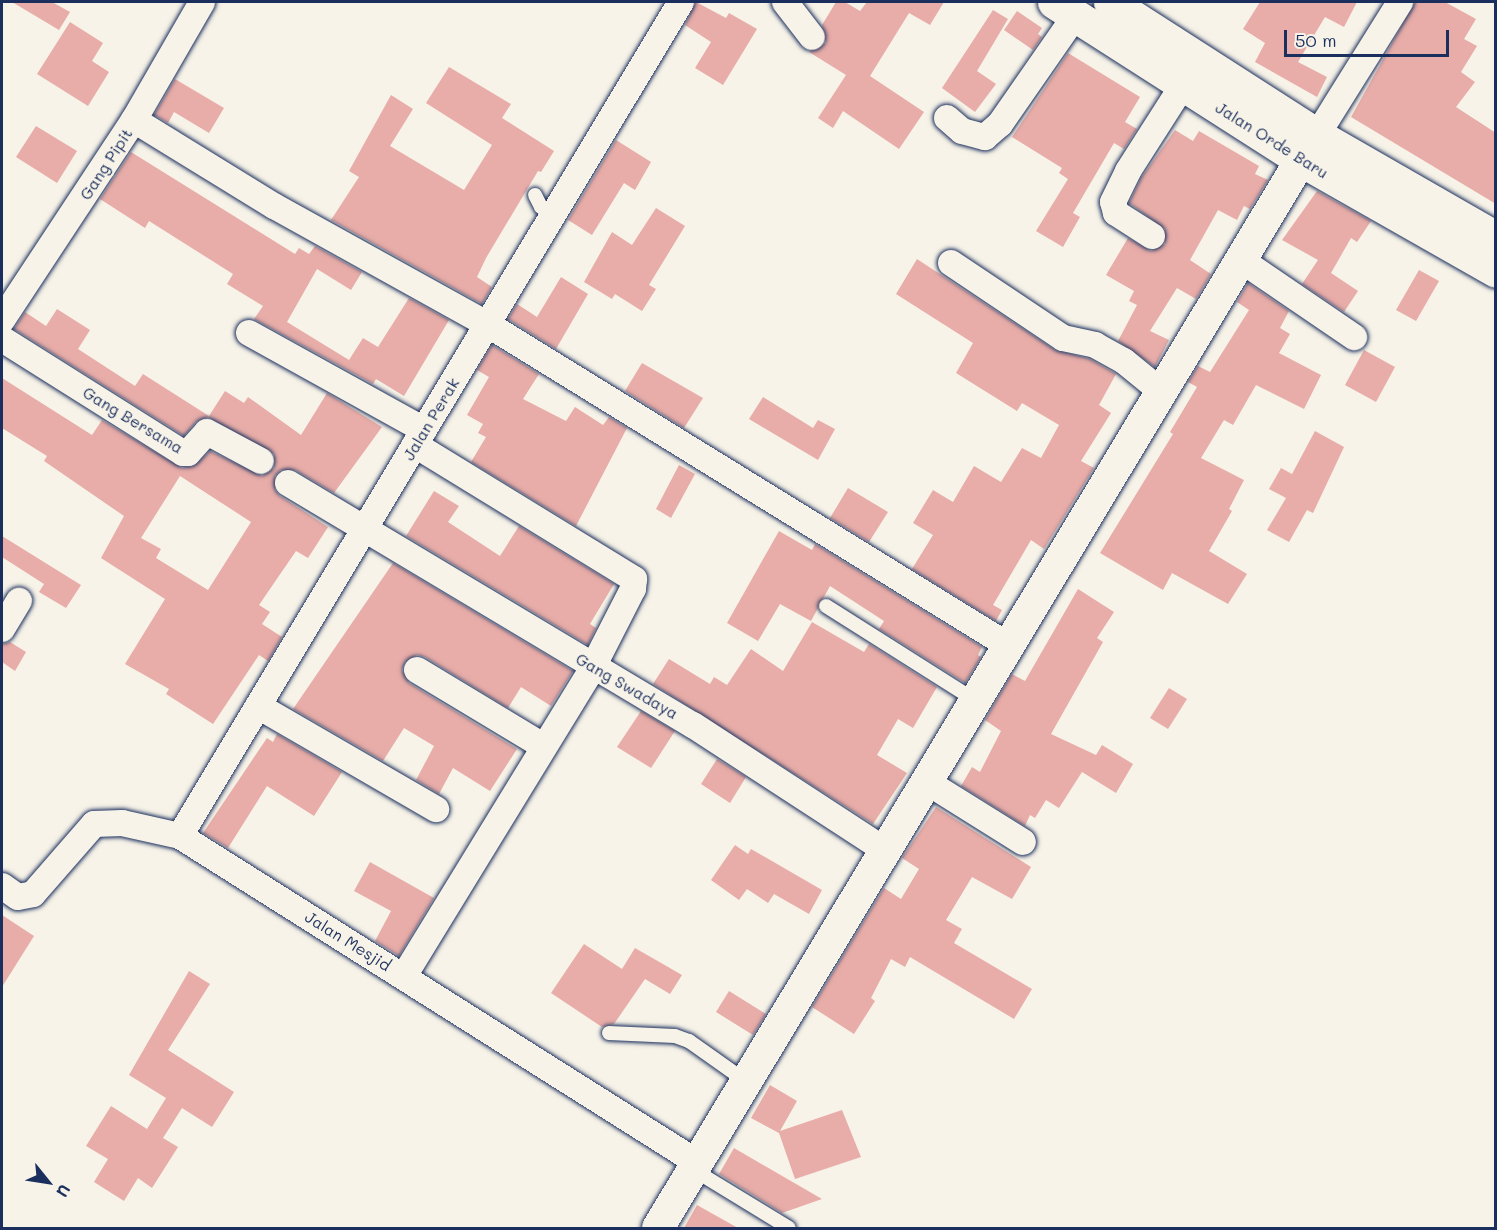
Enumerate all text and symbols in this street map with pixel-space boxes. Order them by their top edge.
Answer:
scale bar [1287,18,1452,56]
text: 50 m [1295,28,1337,52]
street label: Jalan Orde Baru [1212,98,1332,182]
street label: Gang Pipit [76,125,136,203]
street label: Jalan Perak [399,374,463,464]
street label: Gang Bersama [79,383,187,457]
street label: Gang Swadaya [572,649,682,723]
street label: Jalan Mesjid [302,907,394,975]
north arrow [18,1152,78,1212]
text: U [52,1181,76,1201]

